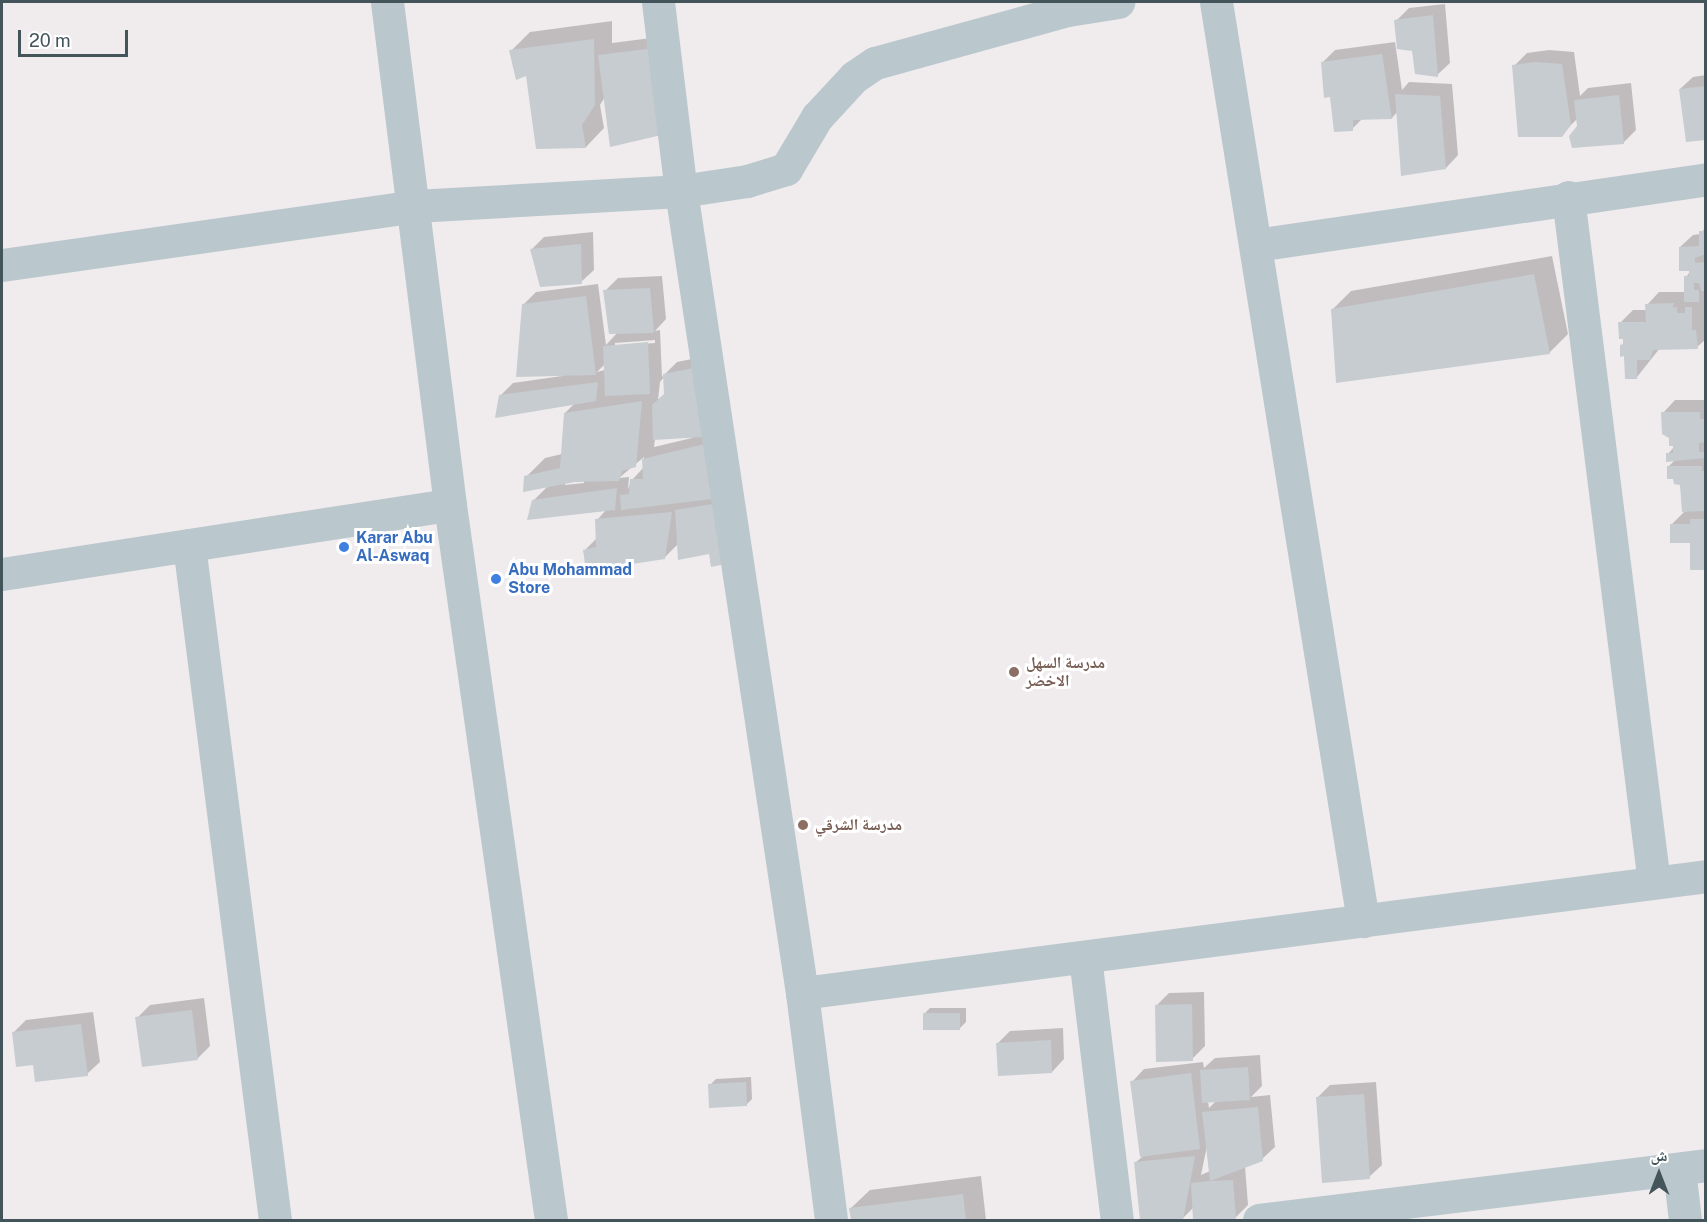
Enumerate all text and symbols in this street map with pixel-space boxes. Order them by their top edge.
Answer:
scale bar [21,18,130,56]
text: 20 m [29,30,71,51]
place label: Karar Abu Al-Aswaq [356,528,433,566]
marker: Karar Abu Al-Aswaq [337,540,351,554]
place label: Abu Mohammad Store [508,560,632,598]
marker: Abu Mohammad Store [489,572,503,586]
place label: مدرسة السهل الاخضر [1026,653,1105,691]
marker: مدرسة السهل الاخضر [1007,665,1021,679]
place label: مدرسة الشرقي [815,815,902,835]
marker: مدرسة الشرقي [796,818,810,832]
north arrow [1629,1144,1689,1204]
text: ش [1651,1146,1667,1165]

